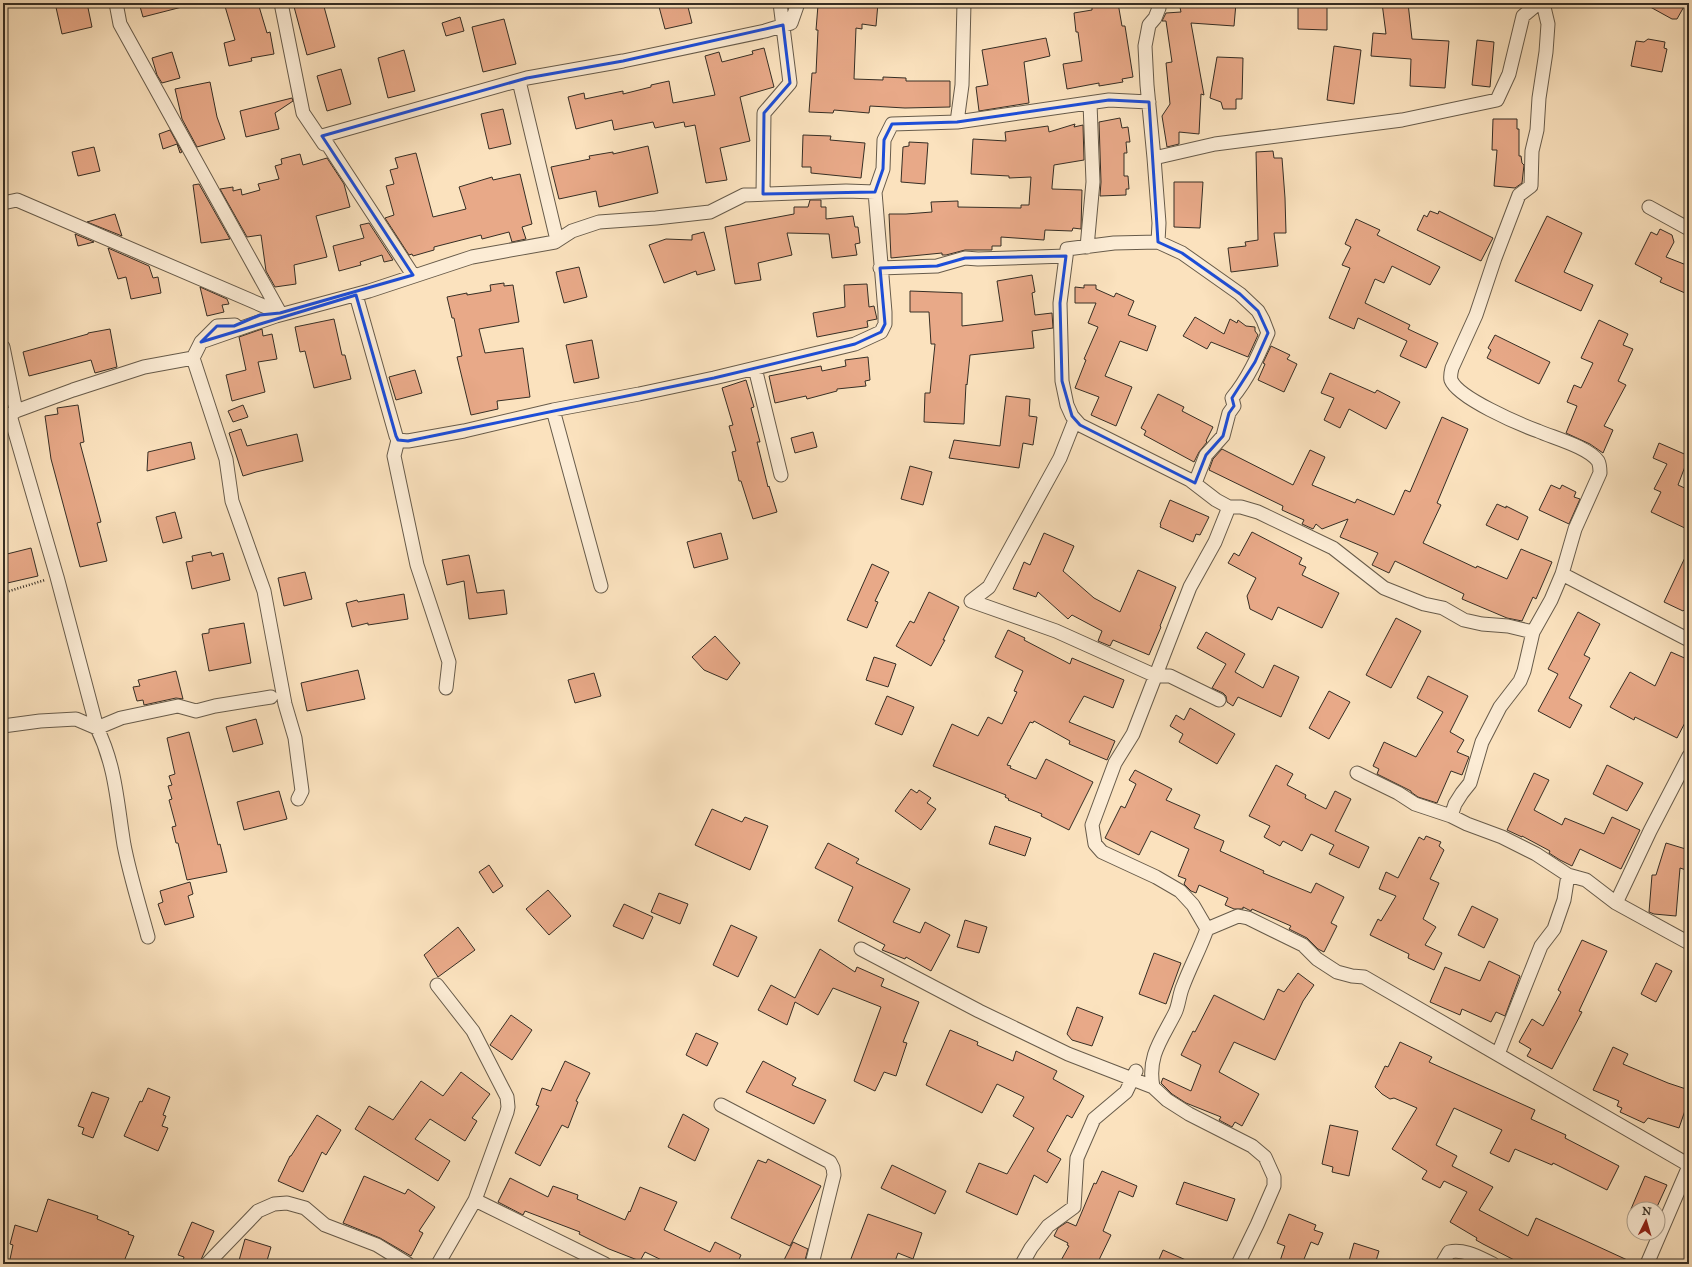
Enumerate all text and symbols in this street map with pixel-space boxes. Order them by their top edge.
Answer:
north arrow [1626,1201,1666,1241]
text: N [1642,1205,1653,1218]

